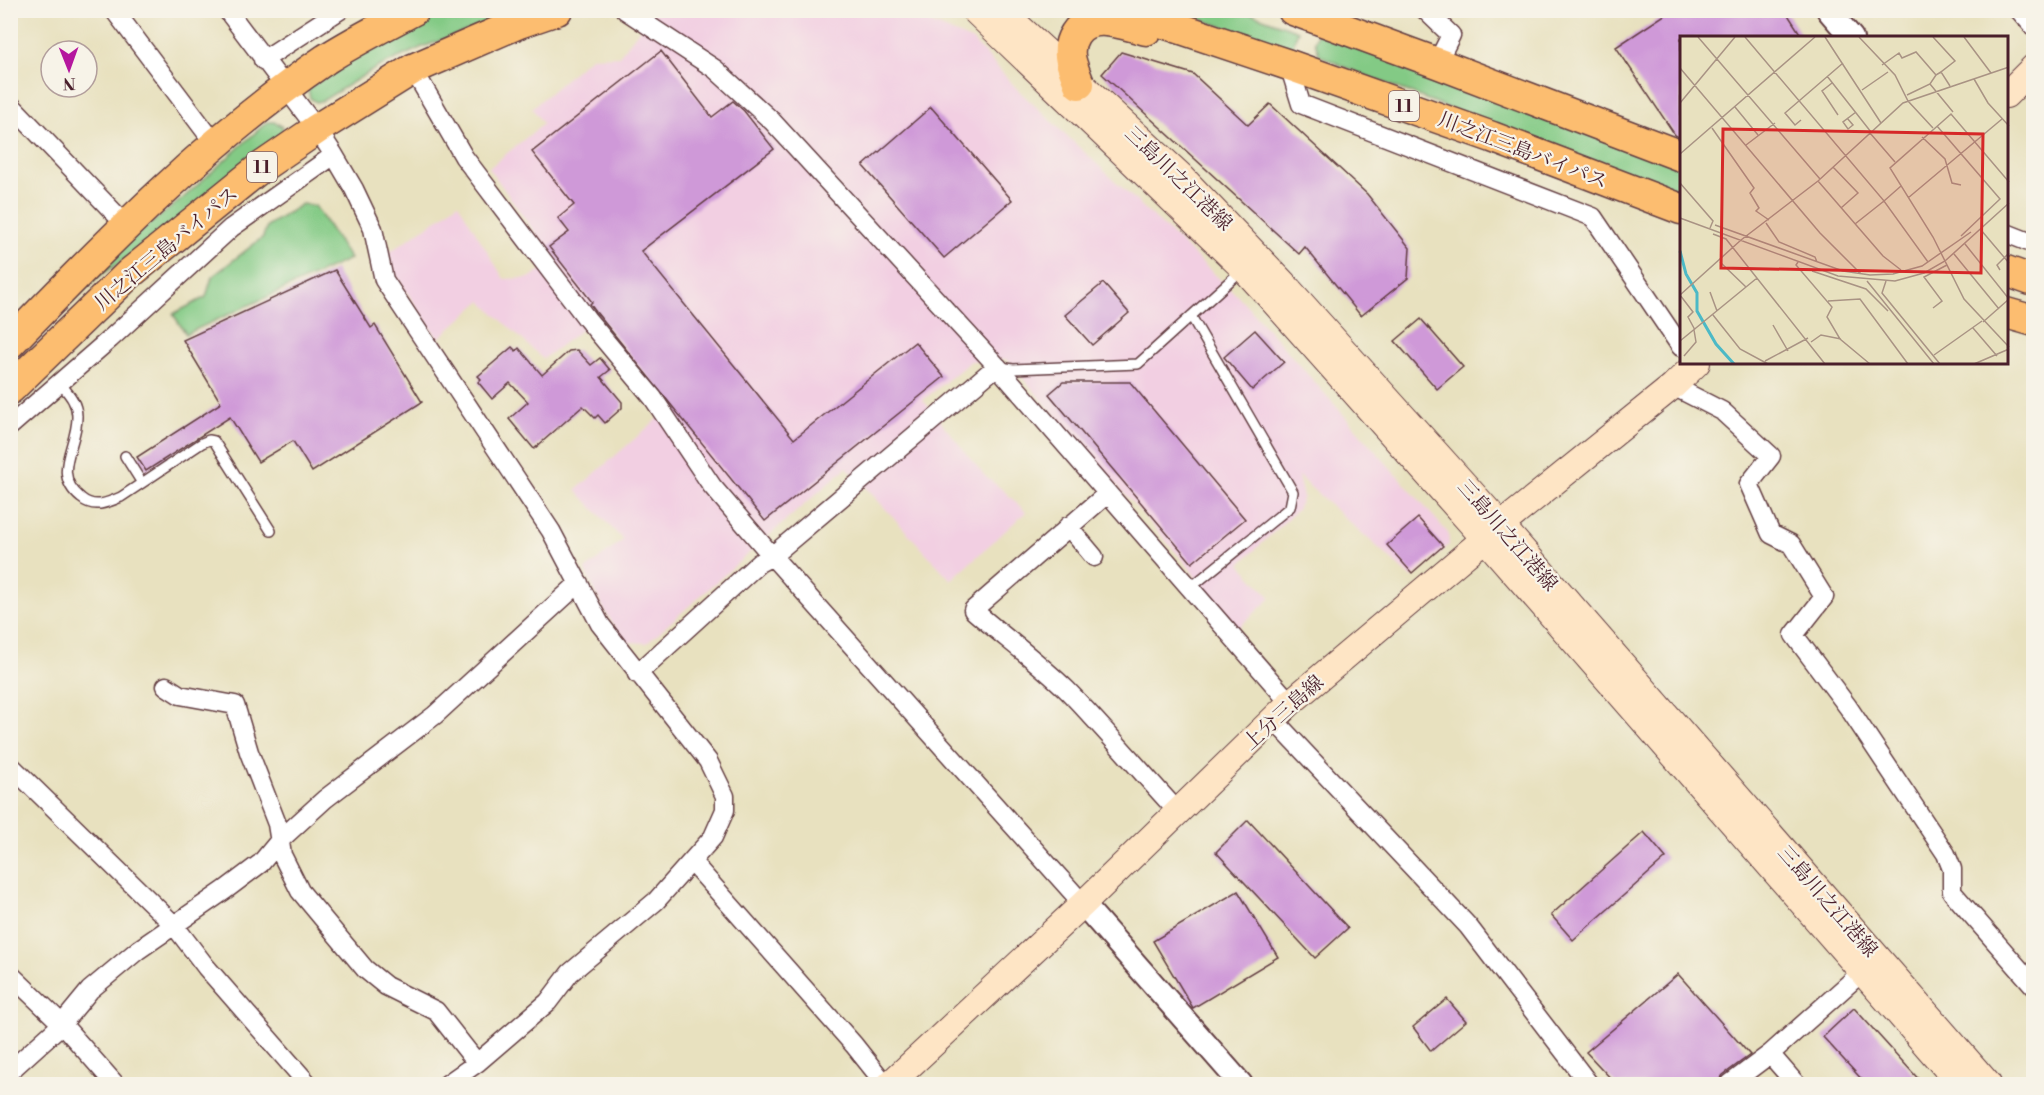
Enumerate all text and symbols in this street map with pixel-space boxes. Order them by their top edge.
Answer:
inset map [1680,36,2008,364]
north arrow [39,39,99,99]
text: N [62,73,76,93]
road number: 11 [1389,91,1419,121]
street label: 川之江三島バイパス [1434,108,1611,195]
street label: 三島川之江港線 [1119,121,1237,237]
road number: 11 [247,152,277,182]
street label: 川之江三島バイパス [90,182,244,316]
street label: 三島川之江港線 [1452,475,1562,597]
street label: 上分三島線 [1238,670,1330,756]
street label: 三島川之江港線 [1772,841,1882,963]

